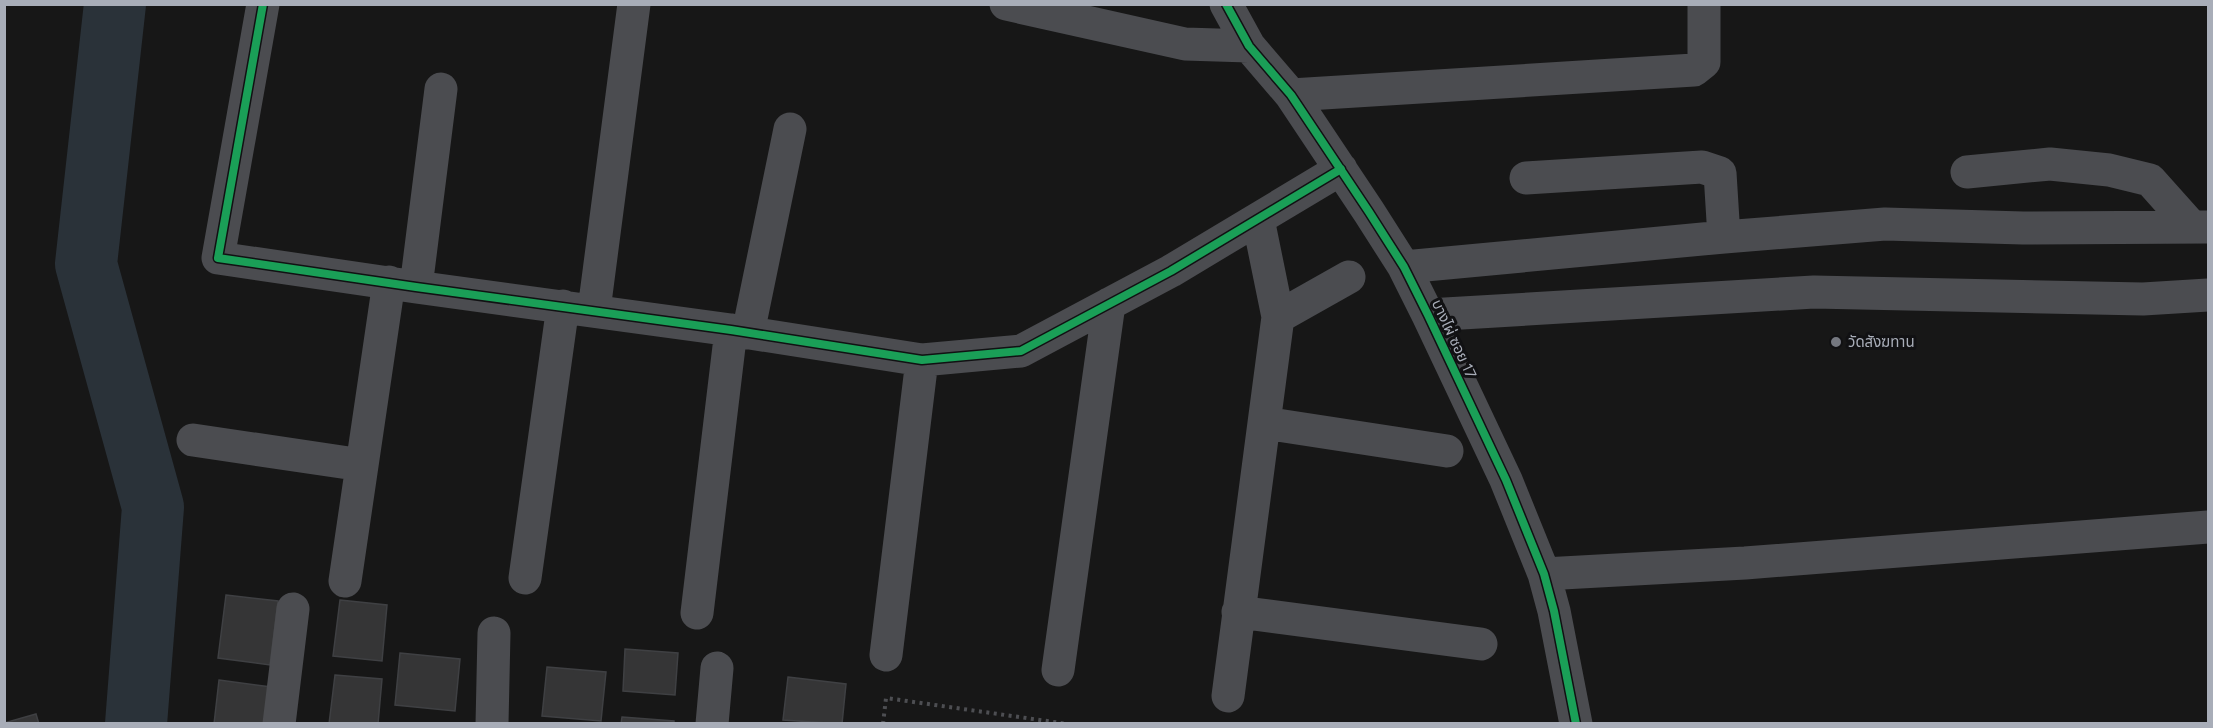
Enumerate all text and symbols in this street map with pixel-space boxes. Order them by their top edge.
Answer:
street label: บางไผ่ ซอย 17 [1428,297,1480,381]
place label: วัดสังฆทาน [1848,333,1915,351]
marker: วัดสังฆทาน [1829,335,1843,349]

